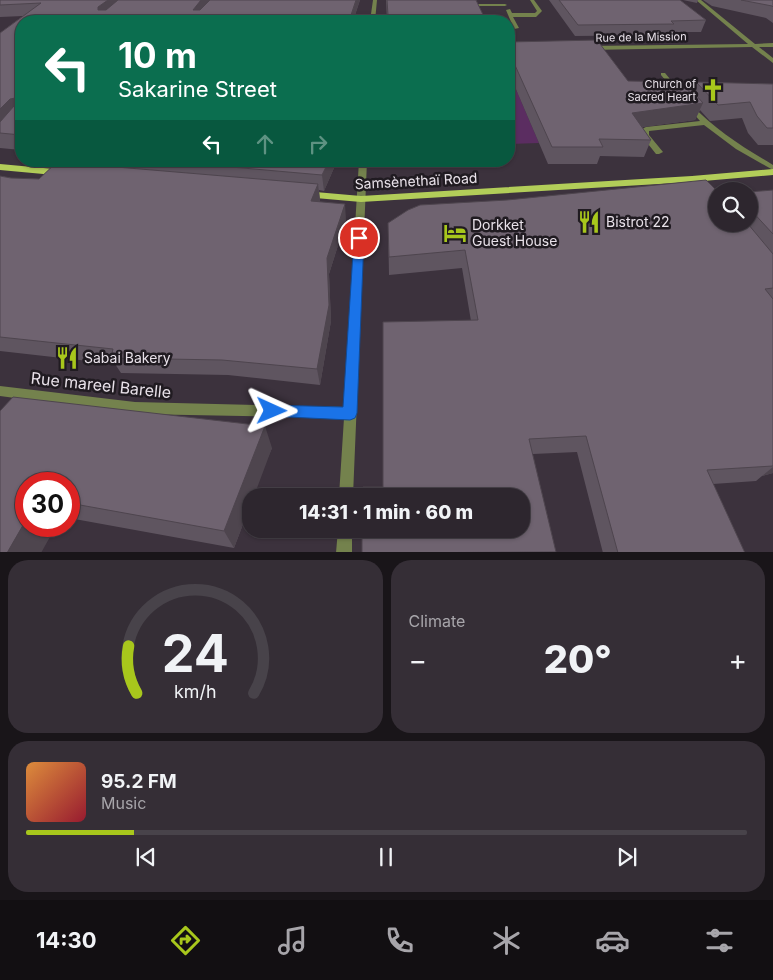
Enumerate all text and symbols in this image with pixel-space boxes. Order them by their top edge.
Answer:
street label: Rue de la Mission [595,29,687,45]
text: 10 m [118,34,197,76]
icon: left [35,35,100,100]
text: Sakarine Street [118,76,277,102]
place label: Church of Sacred Heart [627,77,696,104]
church icon: Church of Sacred Heart [700,77,726,103]
icon: left [198,130,226,158]
icon: ahead [251,130,279,158]
icon: right [304,130,332,158]
street label: Samsènethaï Road [354,169,478,192]
map controls [708,182,758,232]
button: search [708,182,758,232]
restaurant icon: Bistrot 22 [576,209,602,235]
place label: Bistrot 22 [606,213,670,230]
place label: Dorkket Guest House [472,216,557,249]
pin [338,217,380,259]
hotel icon: Dorkket Guest House [442,220,468,246]
icon: arrive [345,224,373,252]
restaurant icon: Sabai Bakery [54,345,80,371]
place label: Sabai Bakery [84,349,171,366]
street label: Rue mareel Barelle [30,368,172,402]
position arrow [245,384,297,436]
speed limit sign: 30 [15,472,80,537]
text: 14:31 · 1 min · 60 m [299,501,473,524]
text: Climate [409,611,465,631]
text: 24 [162,622,229,685]
text: 20° [544,636,612,682]
text: − [409,643,427,677]
text: + [728,643,747,677]
text: km/h [174,681,216,702]
text: 95.2 FM [101,770,177,793]
text: Music [101,793,146,813]
icon: previous [132,843,160,871]
icon: pause [372,843,400,871]
icon: next [613,843,641,871]
icon: directions [168,923,203,958]
icon: music [275,923,310,958]
icon: phone [382,923,417,958]
icon: climate [489,923,524,958]
icon: car [595,923,630,958]
icon: filters [702,923,737,958]
text: 14:30 [36,927,97,953]

